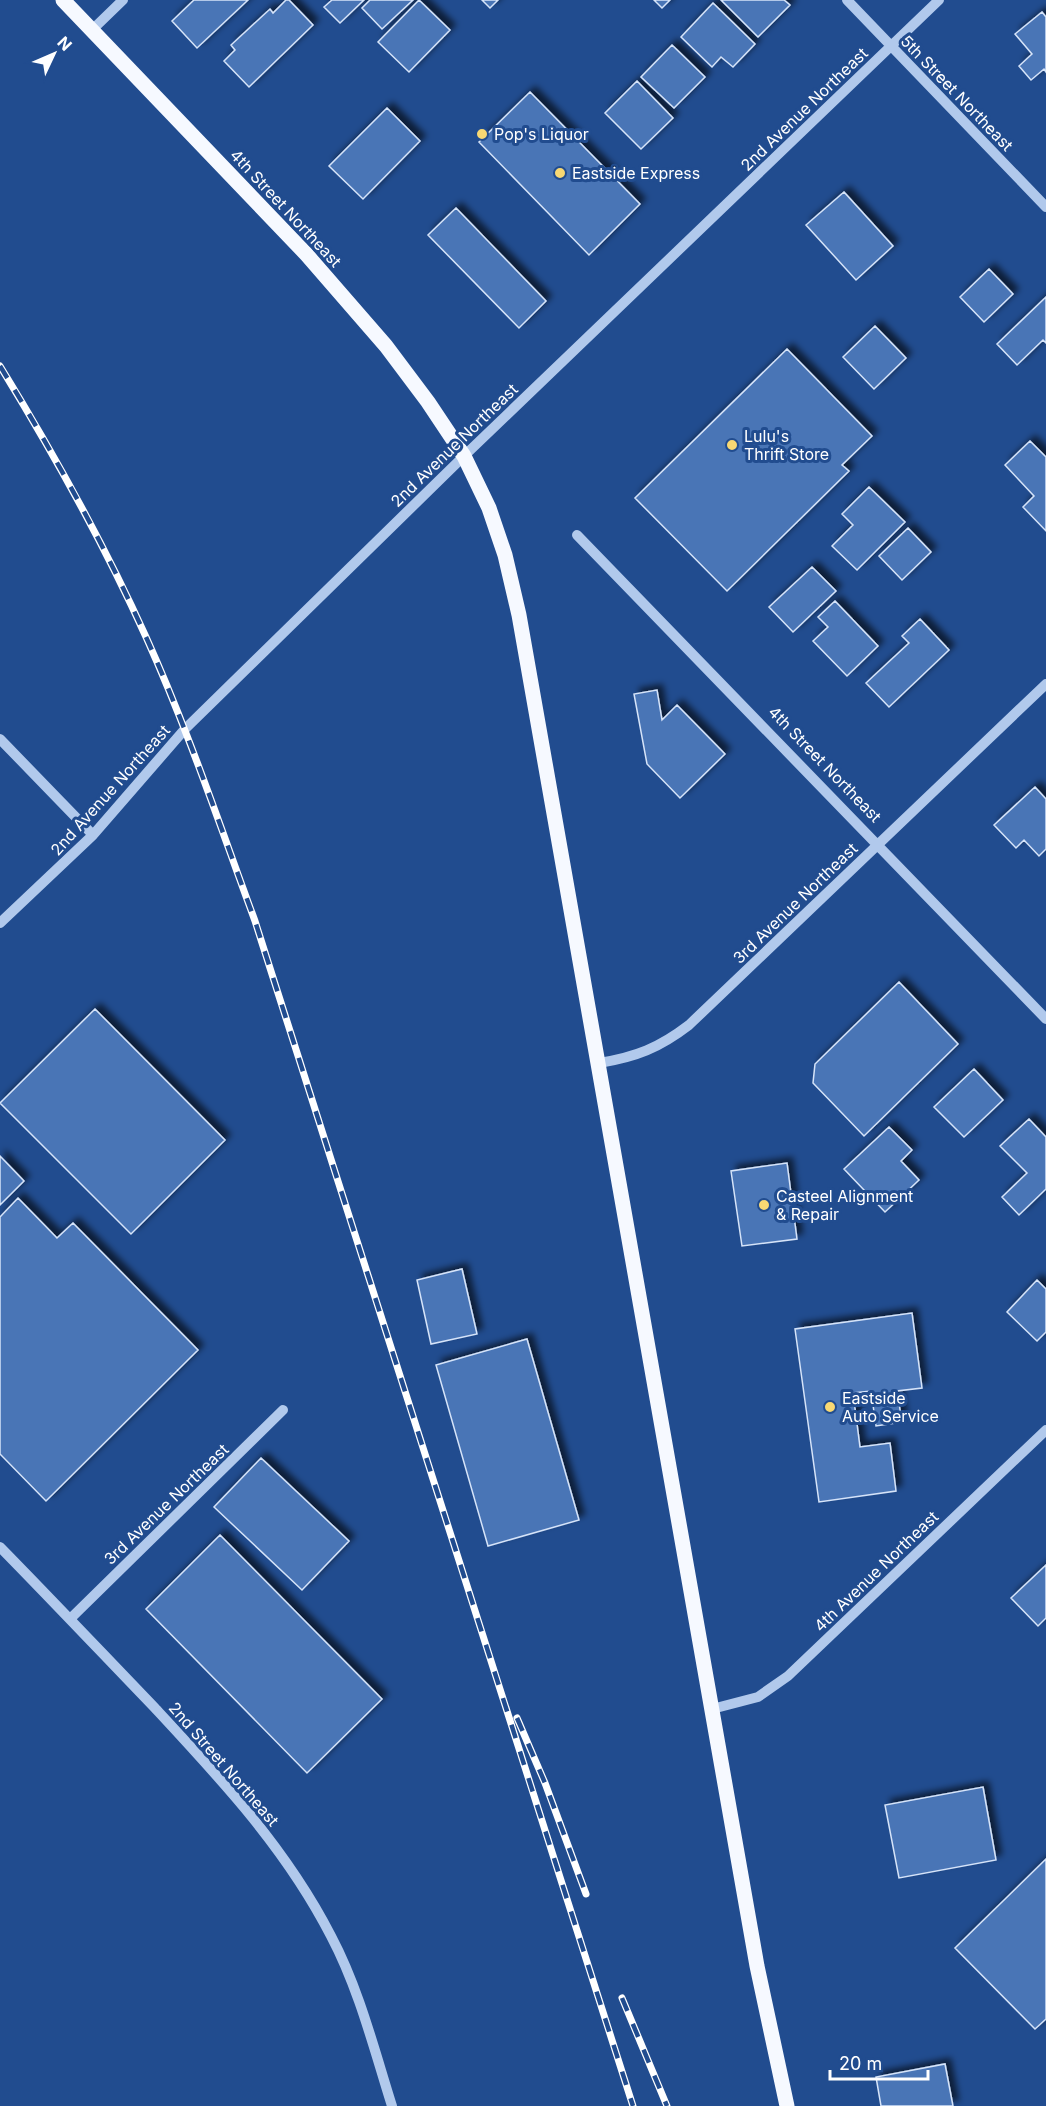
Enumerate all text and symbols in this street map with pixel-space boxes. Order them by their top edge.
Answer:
north arrow [24,24,84,84]
street label: 5th Street Northeast [897,31,1017,155]
text: N [53,32,76,55]
street label: 2nd Avenue Northeast [736,43,872,175]
place label: Pop's Liquor [494,124,589,144]
marker: Pop's Liquor [475,127,489,141]
street label: 4th Street Northeast [226,145,346,271]
place label: Eastside Express [572,163,700,183]
marker: Eastside Express [553,166,567,180]
street label: 2nd Avenue Northeast [386,379,522,511]
place label: Lulu's Thrift Store [744,426,829,464]
marker: Lulu's Thrift Store [725,438,739,452]
street label: 4th Street Northeast [764,702,886,826]
street label: 2nd Avenue Northeast [46,721,174,859]
street label: 3rd Avenue Northeast [729,838,861,968]
place label: Casteel Alignment & Repair [776,1186,913,1224]
marker: Casteel Alignment & Repair [757,1198,771,1212]
place label: Eastside Auto Service [842,1388,939,1426]
marker: Eastside Auto Service [823,1400,837,1414]
street label: 3rd Avenue Northeast [100,1439,232,1569]
street label: 4th Avenue Northeast [810,1506,942,1636]
street label: 2nd Street Northeast [165,1698,283,1830]
scale bar [830,2043,928,2081]
text: 20 m [839,2053,882,2074]

